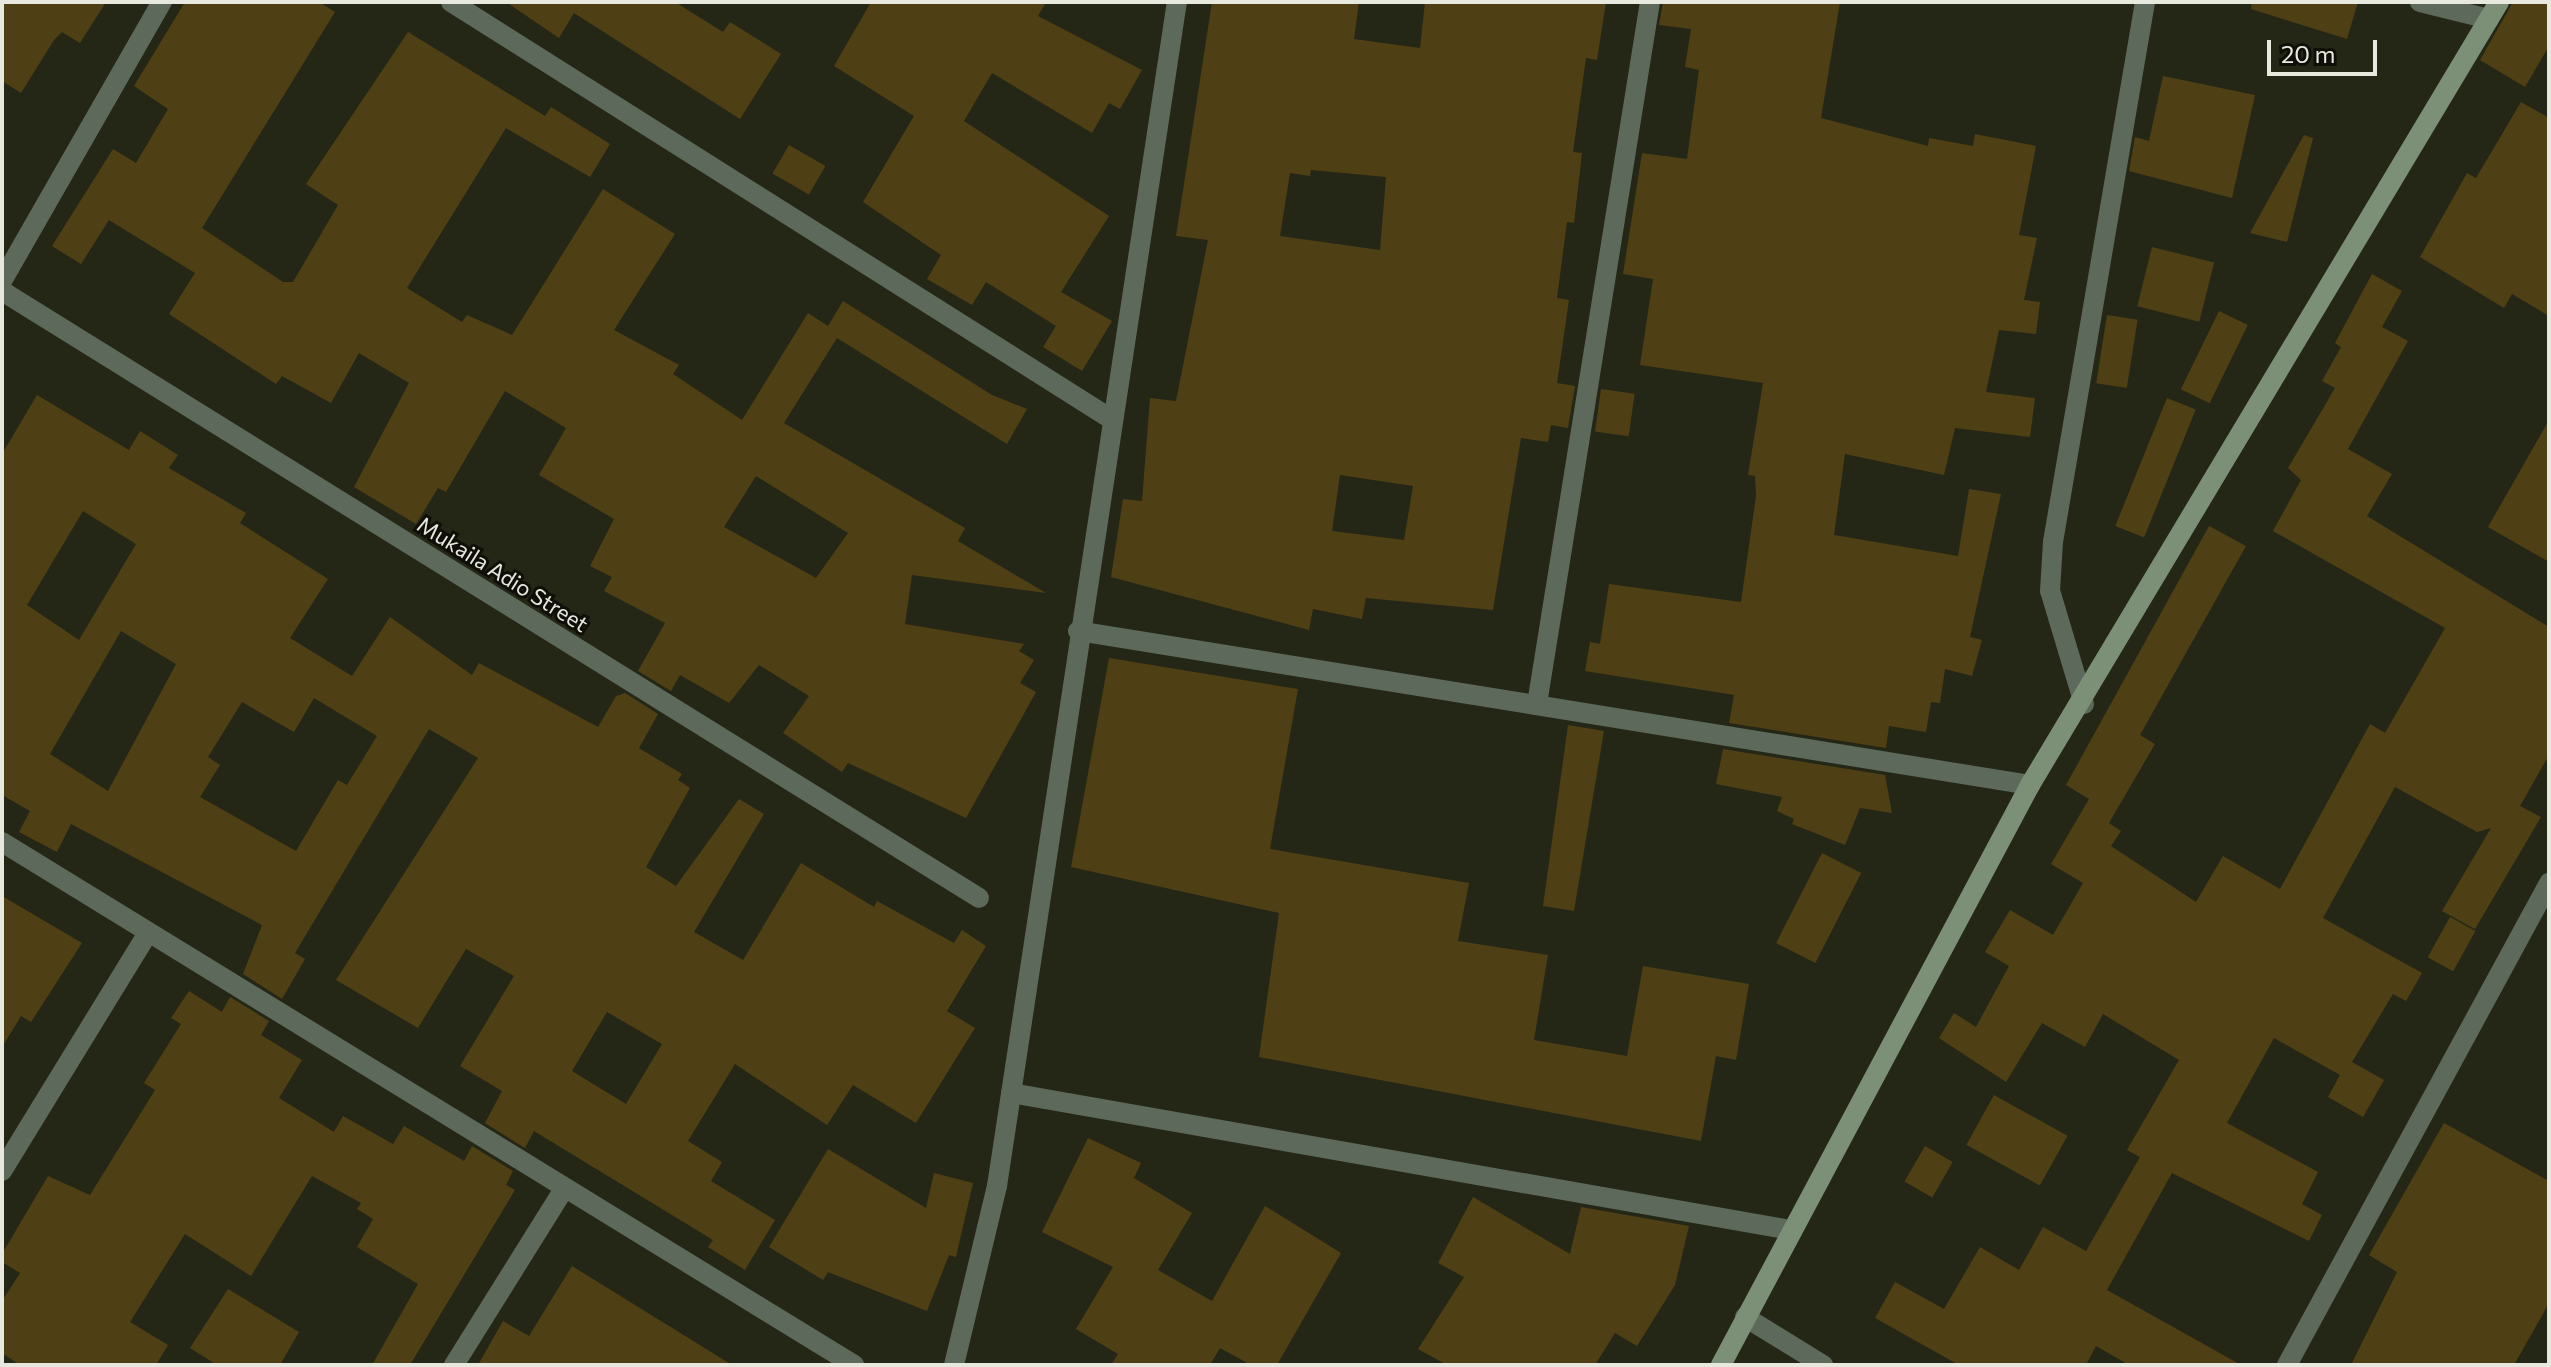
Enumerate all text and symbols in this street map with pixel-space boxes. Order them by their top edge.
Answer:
scale bar [2271,24,2381,74]
text: 20 m [2281,39,2335,68]
street label: Mukaila Adio Street [413,511,593,637]

